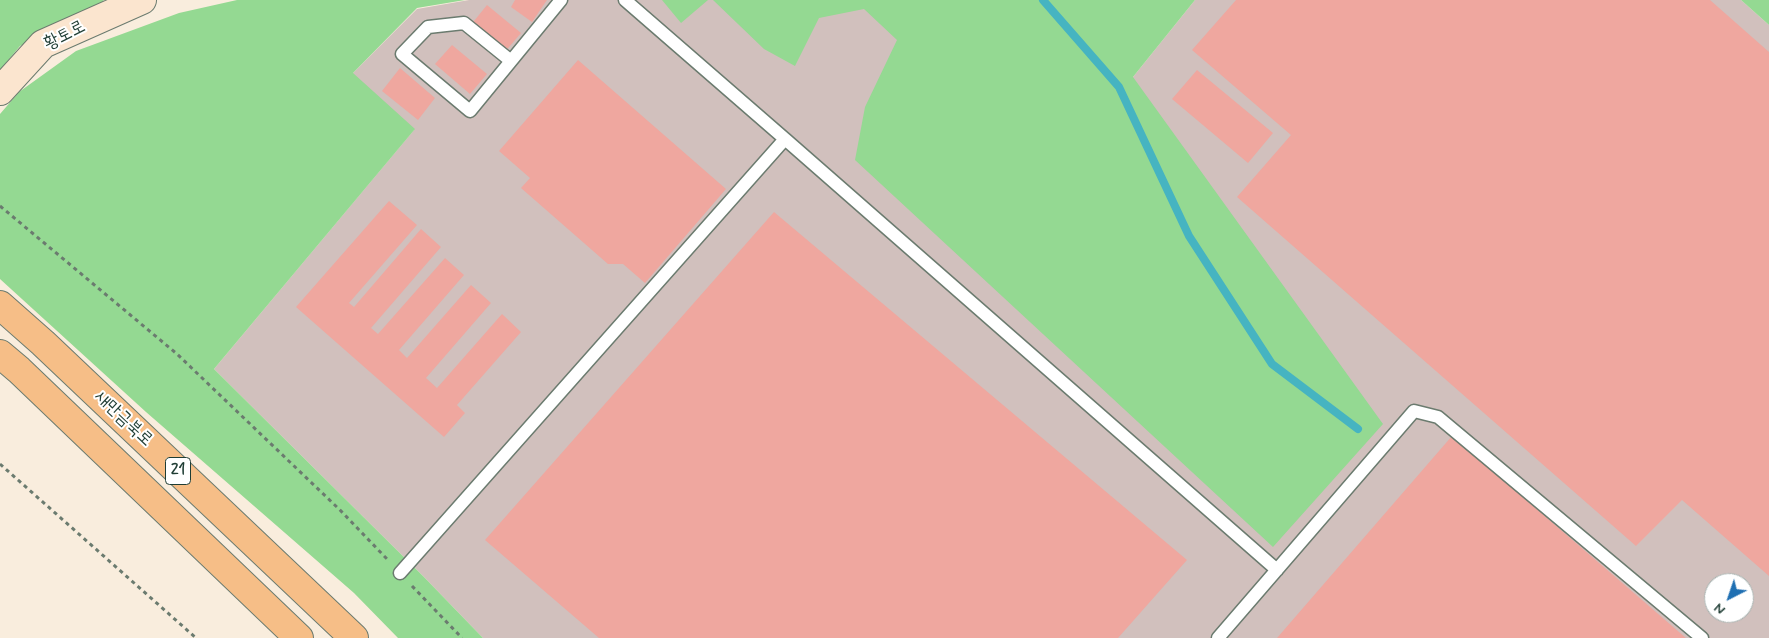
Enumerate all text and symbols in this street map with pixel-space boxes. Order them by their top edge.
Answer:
street label: 황토로 [41,17,89,55]
street label: 새만금북로 [89,386,157,452]
road number: 21 [166,458,190,484]
north arrow [1704,573,1754,623]
text: N [1710,599,1729,618]

